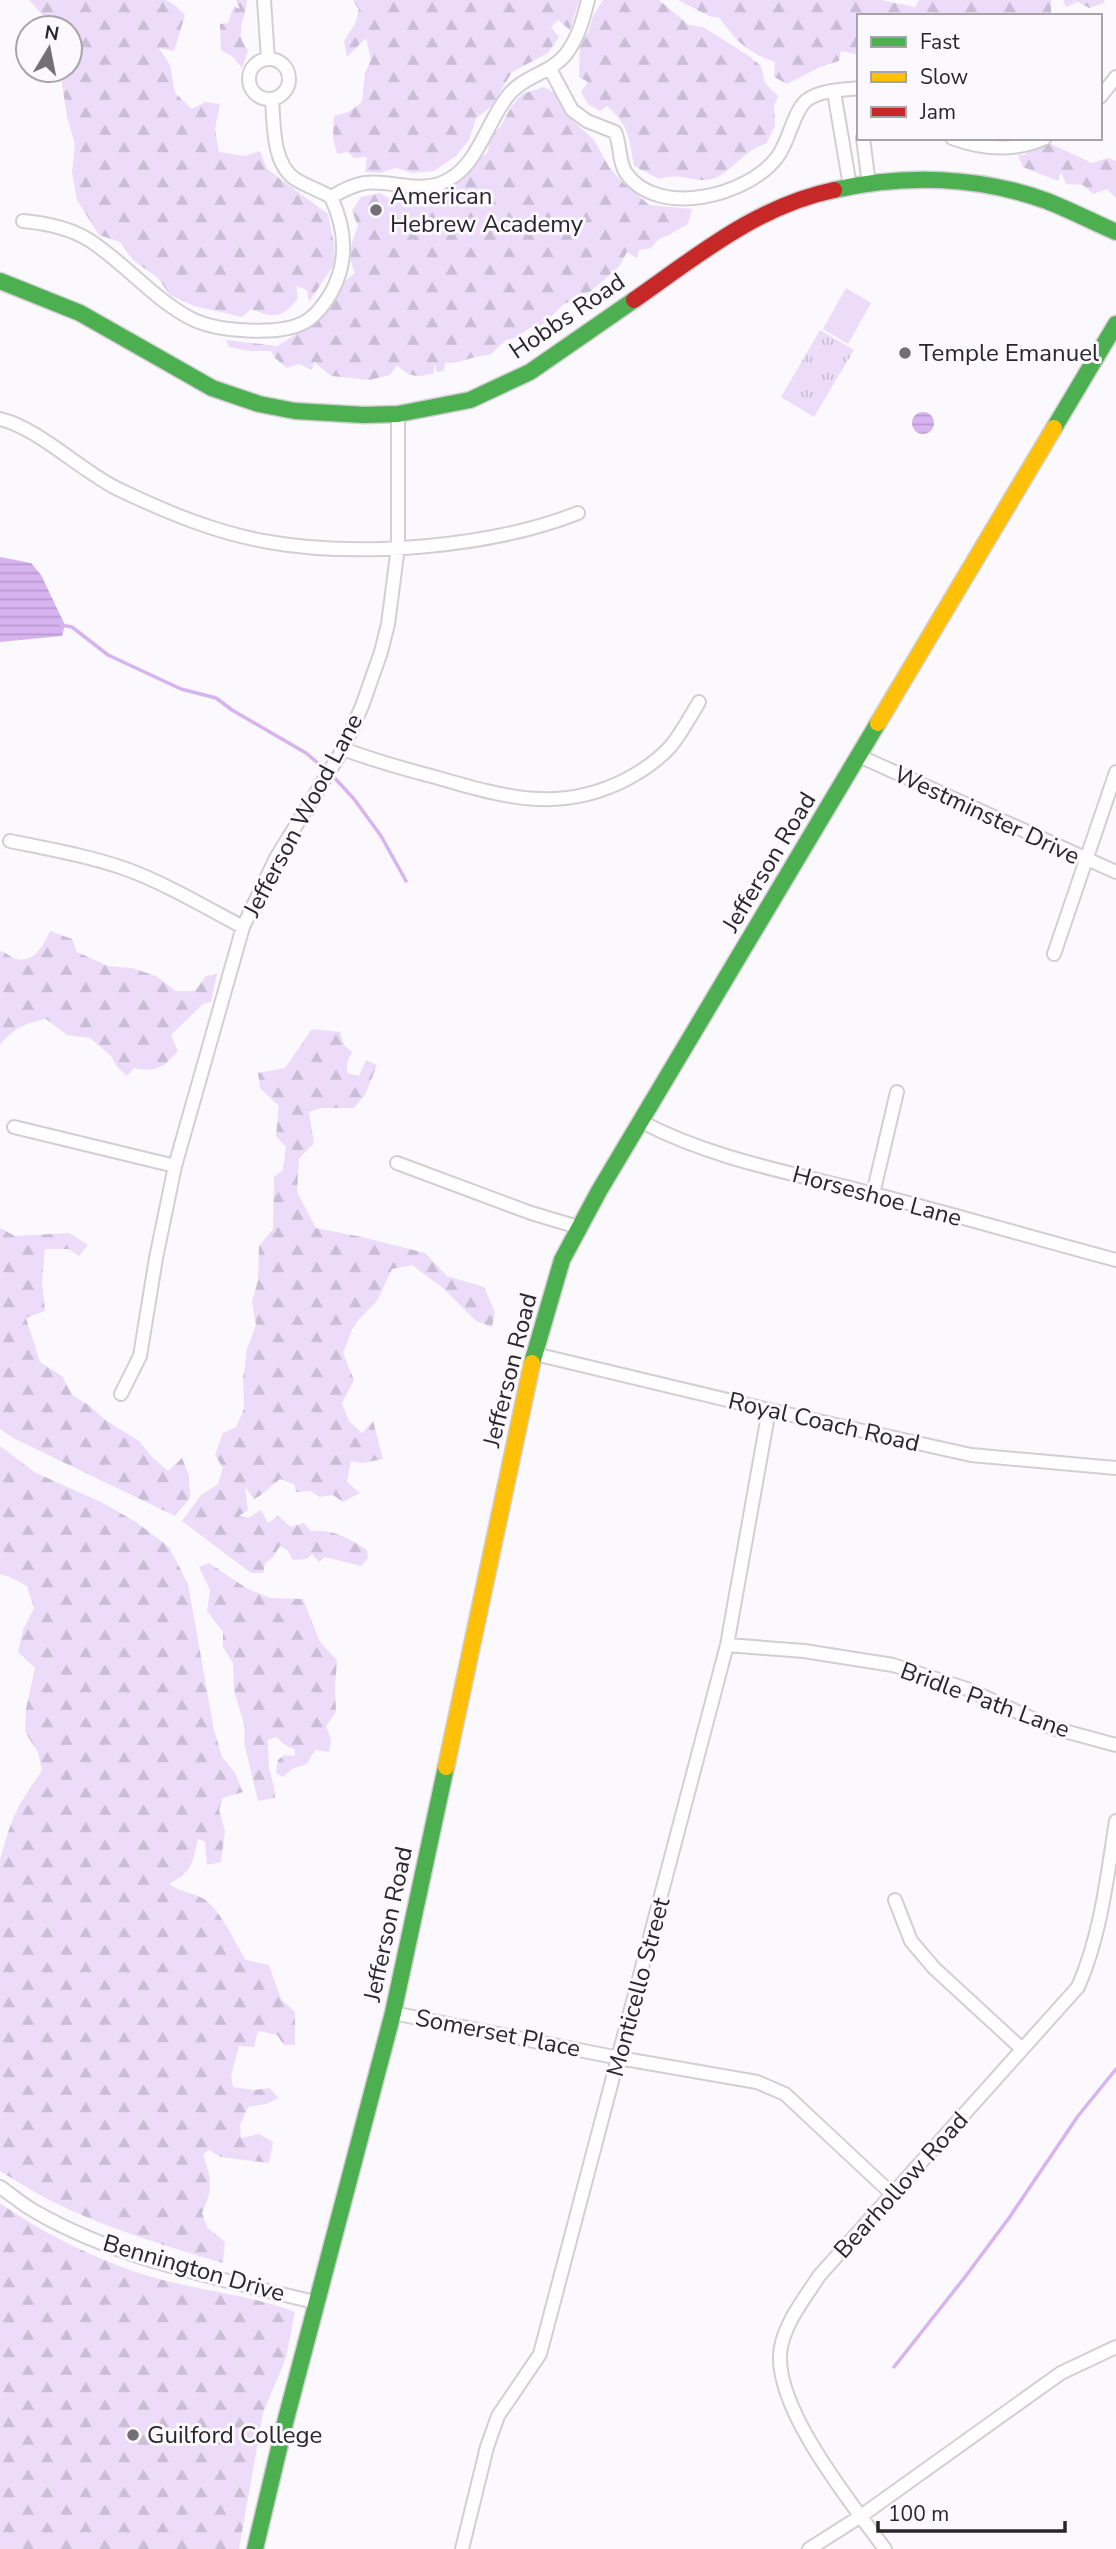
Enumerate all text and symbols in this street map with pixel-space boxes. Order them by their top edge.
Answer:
north arrow [14,14,84,84]
legend [857,14,1102,140]
text: N [43,19,61,47]
text: Fast [920,28,960,56]
text: Slow [920,63,969,91]
text: Jam [919,98,956,126]
place label: American Hebrew Academy [390,180,584,240]
marker: American Hebrew Academy [368,202,384,218]
street label: Hobbs Road [503,266,631,366]
place label: Temple Emanuel [919,337,1099,369]
marker: Temple Emanuel [897,345,913,361]
street label: Jefferson Wood Lane [235,708,370,923]
street label: Westminster Drive [889,758,1085,872]
street label: Jefferson Road [714,786,823,939]
street label: Horseshoe Lane [789,1158,965,1234]
street label: Jefferson Road [475,1290,545,1451]
street label: Royal Coach Road [725,1384,923,1460]
street label: Bridle Path Lane [896,1655,1074,1745]
street label: Jefferson Road [356,1844,420,2005]
street label: Monticello Street [599,1893,677,2080]
street label: Somerset Place [413,2001,583,2065]
street label: Bearhollow Road [827,2105,975,2265]
street label: Bennington Drive [99,2227,289,2309]
place label: Guilford College [147,2419,322,2451]
marker: Guilford College [125,2427,141,2443]
scale bar [878,2490,1065,2534]
text: 100 m [888,2500,949,2528]

